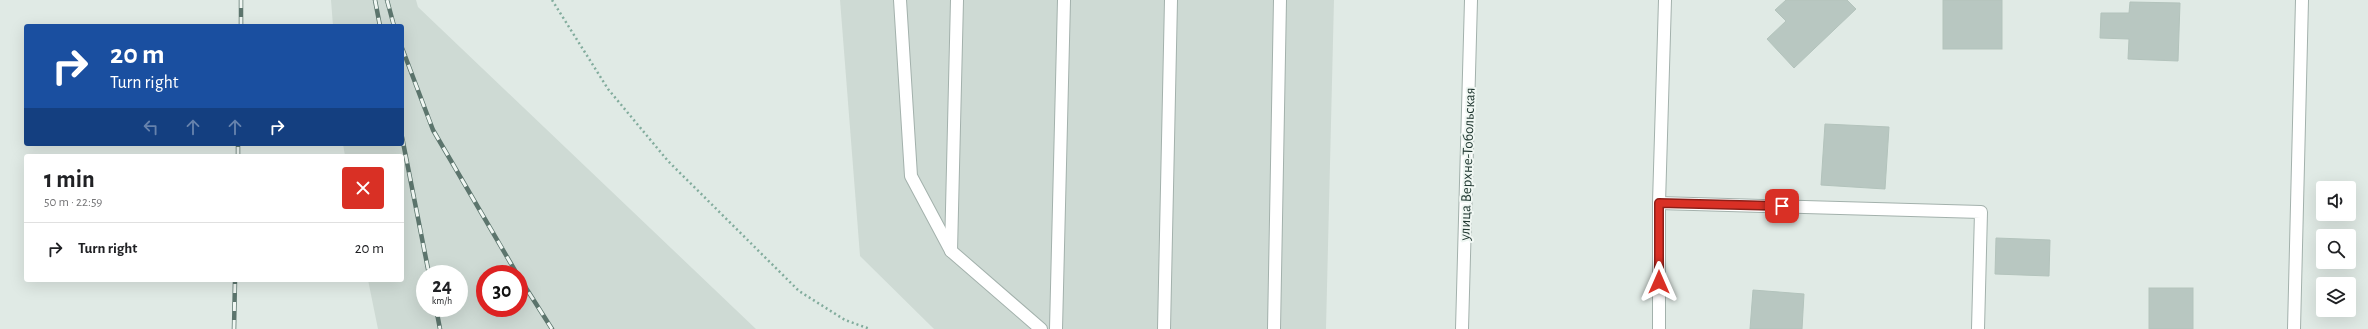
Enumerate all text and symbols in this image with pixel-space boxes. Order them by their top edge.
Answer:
icon: right [44,40,96,92]
text: 20 m [110,41,165,69]
text: Turn right [110,74,179,92]
street label: улица Верхне-Тобольская [1457,87,1478,242]
icon: left [140,116,162,138]
icon: ahead [182,116,204,138]
icon: ahead [224,116,246,138]
icon: right [266,116,288,138]
button: close [342,167,384,209]
text: 1 min [44,168,95,192]
map controls [2316,181,2356,317]
button: sound [2316,181,2356,221]
pin [1765,189,1799,223]
icon: arrive [1771,195,1793,217]
text: 50 m · 22:59 [44,196,102,209]
button: search [2316,229,2356,269]
icon: right [44,238,66,260]
text: Turn right [78,241,137,256]
text: 20 m [355,241,384,256]
position arrow [1638,261,1680,303]
speed limit sign: 30 [476,265,528,317]
text: 24 [432,276,452,296]
button: layers [2316,277,2356,317]
text: km/h [432,296,452,306]

